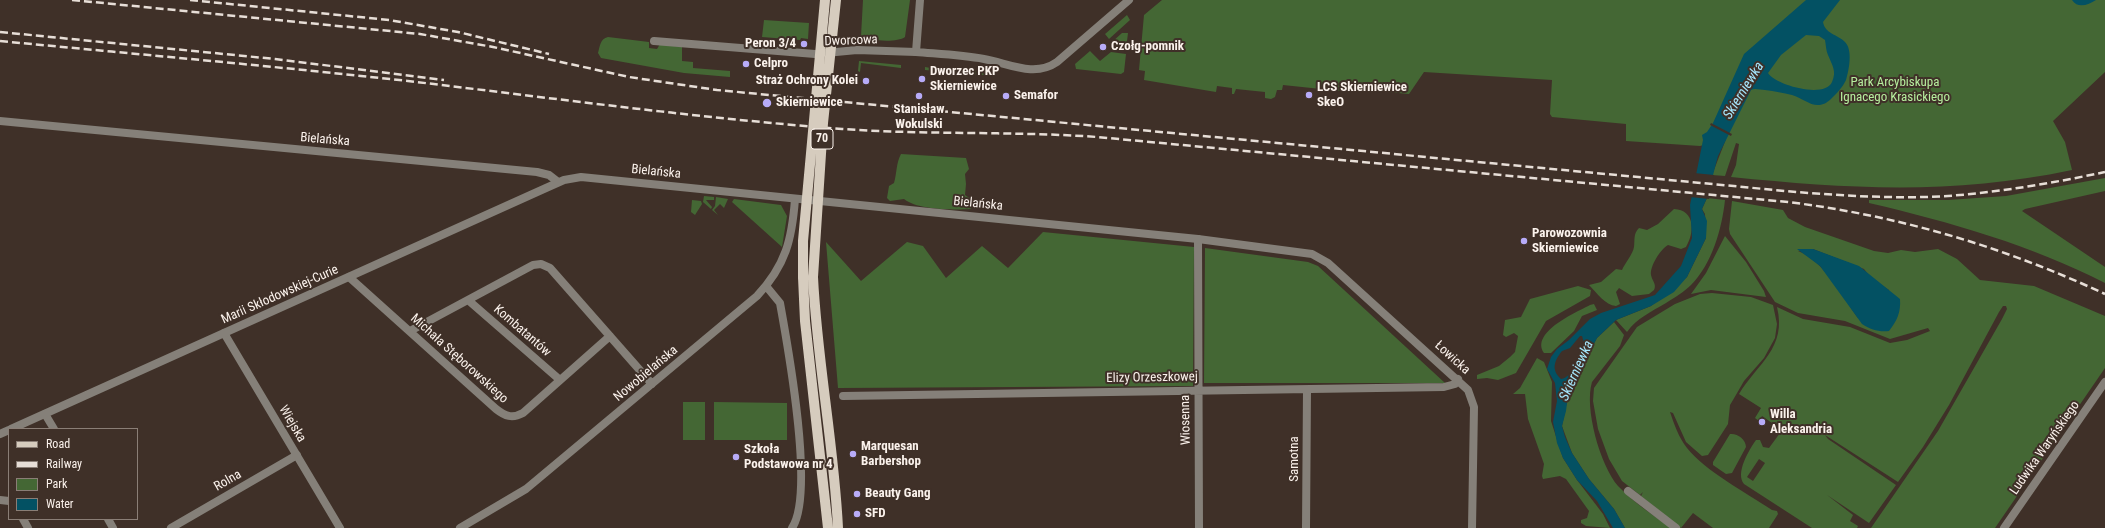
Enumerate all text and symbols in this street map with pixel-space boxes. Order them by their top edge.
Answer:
street label: Dworcowa [824,32,878,50]
place label: Peron 3/4 [745,36,796,52]
marker: Peron 3/4 [799,39,809,49]
place label: Czołg-pomnik [1111,39,1184,55]
marker: Czołg-pomnik [1098,42,1108,52]
place label: Celpro [754,56,788,72]
marker: Celpro [741,59,751,69]
water label: Skierniewka [1720,59,1768,123]
place label: Dworzec PKP Skierniewice [930,64,999,95]
place label: Straż Ochrony Kolei [756,73,858,89]
marker: Dworzec PKP Skierniewice [917,74,927,84]
park label: Park Arcybiskupa Ignacego Krasickiego [1840,75,1950,106]
marker: Straż Ochrony Kolei [861,76,871,86]
place label: LCS Skierniewice SkeO [1317,80,1407,111]
place label: Semafor [1014,88,1058,104]
marker: LCS Skierniewice SkeO [1304,90,1314,100]
marker: Stanisław Wokulski [914,91,924,101]
marker: Semafor [1001,91,1011,101]
place label: Skierniewice [776,95,843,111]
marker: Skierniewice [761,97,773,109]
place label: Stanisław Wokulski [894,102,944,133]
road number: 70 [811,129,833,149]
street label: Bielańska [300,130,350,150]
street label: Bielańska [630,162,682,182]
street label: Bielańska [952,194,1004,214]
place label: Parowozownia Skierniewice [1532,226,1607,257]
marker: Parowozownia Skierniewice [1519,236,1529,246]
street label: Marii Skłodowskiej-Curie [219,262,341,328]
street label: Kombatantów [490,302,554,360]
street label: Michała Stęborowskiego [407,311,511,407]
street label: Łowicka [1431,338,1473,378]
water label: Skierniewka [1556,338,1598,404]
street label: Nowobielańska [611,343,681,405]
street label: Elizy Orzeszkowej [1106,369,1198,387]
street label: Wiosenna [1178,395,1194,445]
street label: Ludwika Waryńskiego [2007,398,2083,498]
street label: Wiejska [275,403,309,445]
place label: Willa Aleksandria [1770,407,1832,438]
marker: Willa Aleksandria [1757,417,1767,427]
legend [8,428,138,520]
street label: Samotna [1287,436,1303,482]
text: Road [46,437,70,451]
place label: Marquesan Barbershop [861,439,921,470]
place label: Szkoła Podstawowa nr 4 [744,442,833,473]
marker: Marquesan Barbershop [848,449,858,459]
marker: Szkoła Podstawowa nr 4 [731,452,741,462]
text: Railway [46,457,82,471]
street label: Rolna [212,467,244,495]
text: Park [46,477,67,491]
place label: Beauty Gang [865,486,930,502]
marker: Beauty Gang [852,489,862,499]
text: Water [46,497,74,511]
place label: SFD [865,506,886,522]
marker: SFD [852,509,862,519]

